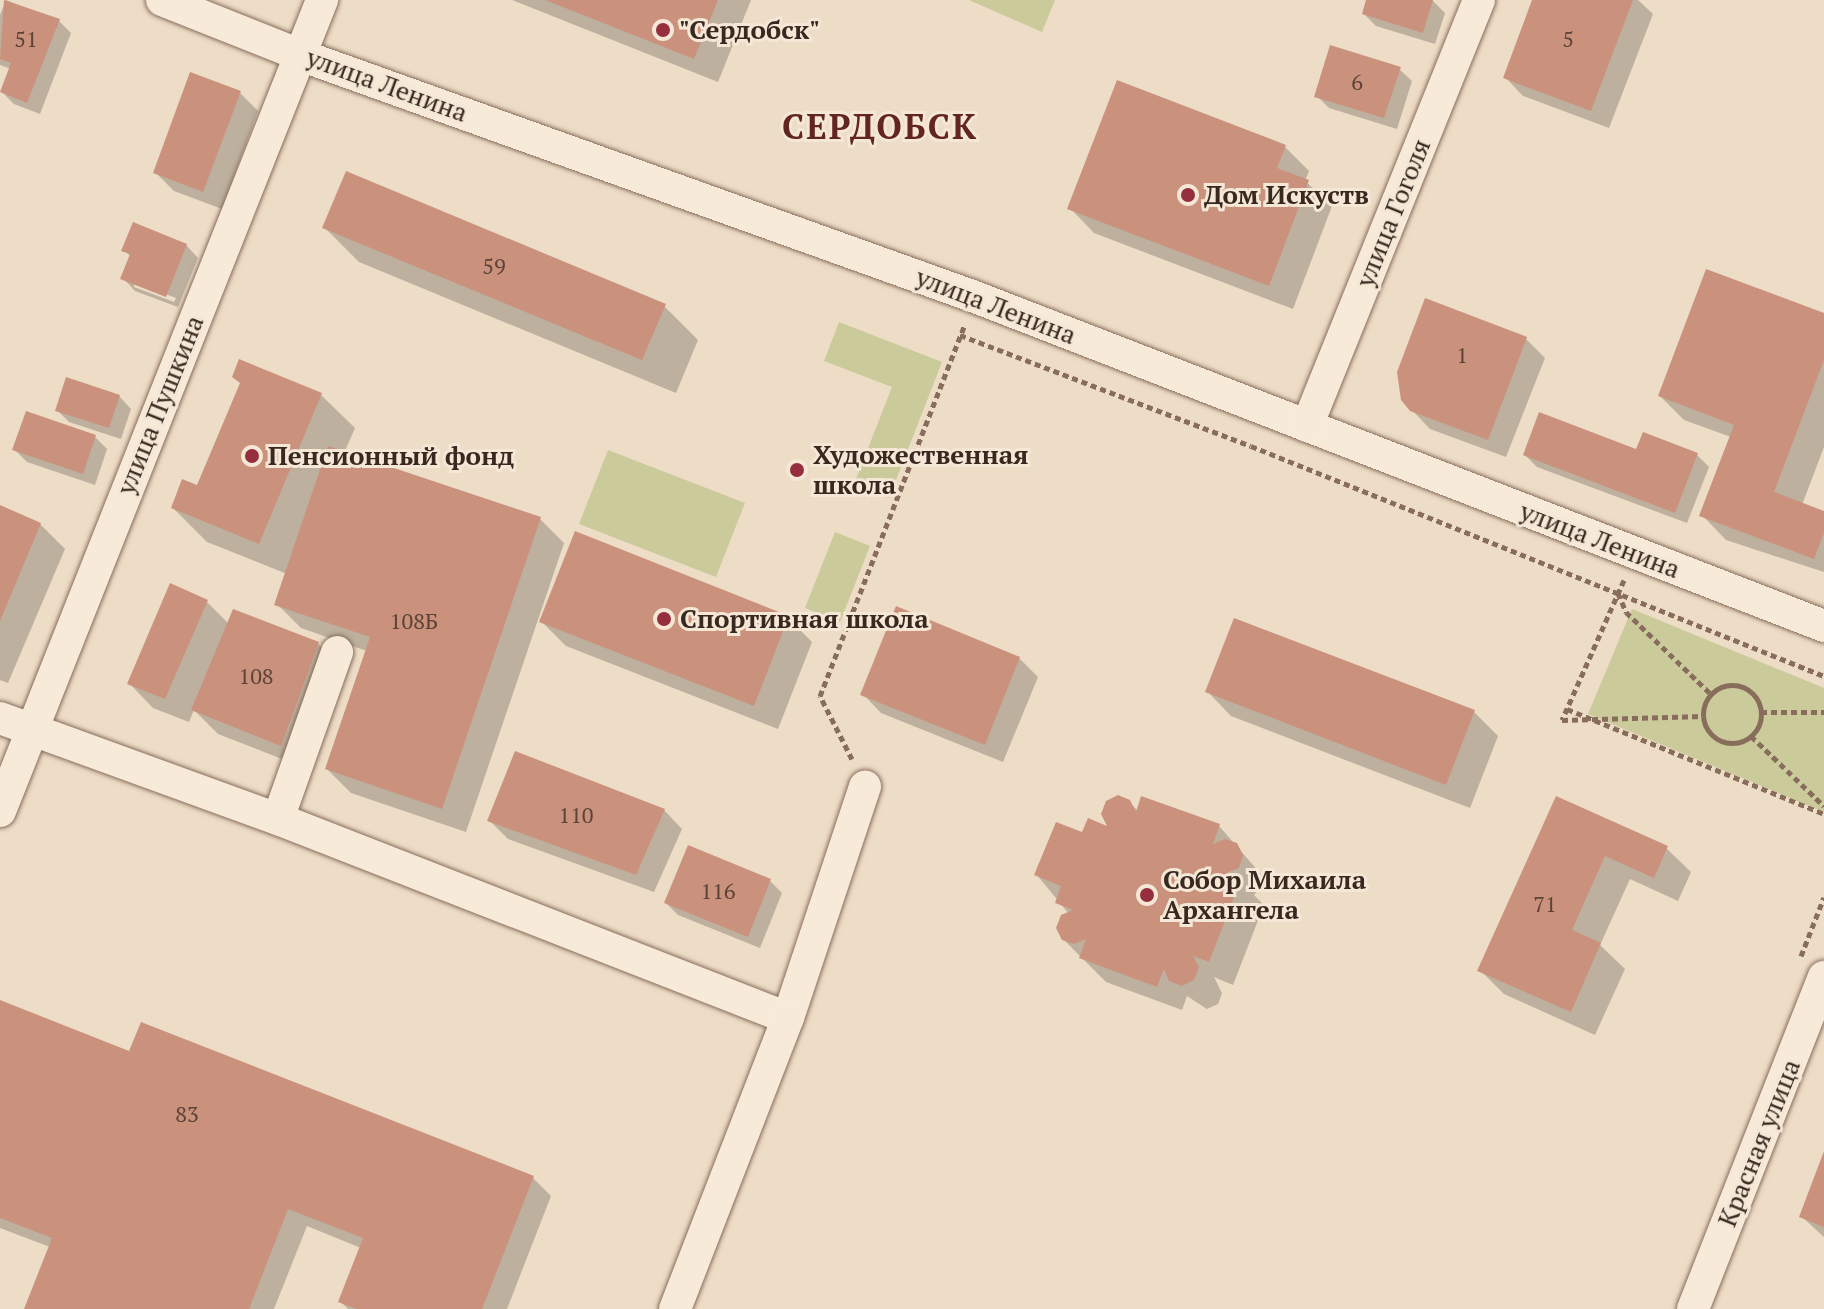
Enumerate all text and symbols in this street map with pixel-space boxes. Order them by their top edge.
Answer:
place label: "Сердобск" [679,14,820,46]
marker: "Сердобск" [654,21,672,39]
house number: 51 [14,26,38,52]
house number: 5 [1562,26,1574,52]
street label: улица Ленина [302,41,472,129]
house number: 6 [1351,69,1363,95]
district label: СЕРДОБСК [782,107,978,147]
street label: улица Гоголя [1349,134,1437,292]
place label: Дом Искуств [1204,179,1369,211]
marker: Дом Искуств [1179,186,1197,204]
house number: 59 [482,253,506,279]
street label: улица Ленина [912,261,1080,351]
street label: улица Пушкина [110,311,210,499]
house number: 1 [1456,342,1468,368]
place label: Художественная школа [813,439,1029,500]
place label: Пенсионный фонд [268,440,514,472]
marker: Пенсионный фонд [243,447,261,465]
marker: Художественная школа [788,461,806,479]
street label: улица Ленина [1516,495,1684,585]
place label: Спортивная школа [680,603,929,635]
house number: 108Б [390,608,438,634]
marker: Спортивная школа [655,610,673,628]
house number: 108 [238,663,274,689]
house number: 110 [558,802,594,828]
place label: Собор Михаила Архангела [1163,864,1366,926]
house number: 116 [700,878,736,904]
marker: Собор Михаила Архангела [1138,886,1156,904]
house number: 71 [1533,891,1557,917]
street label: Красная улица [1711,1055,1807,1231]
house number: 83 [175,1101,199,1127]

